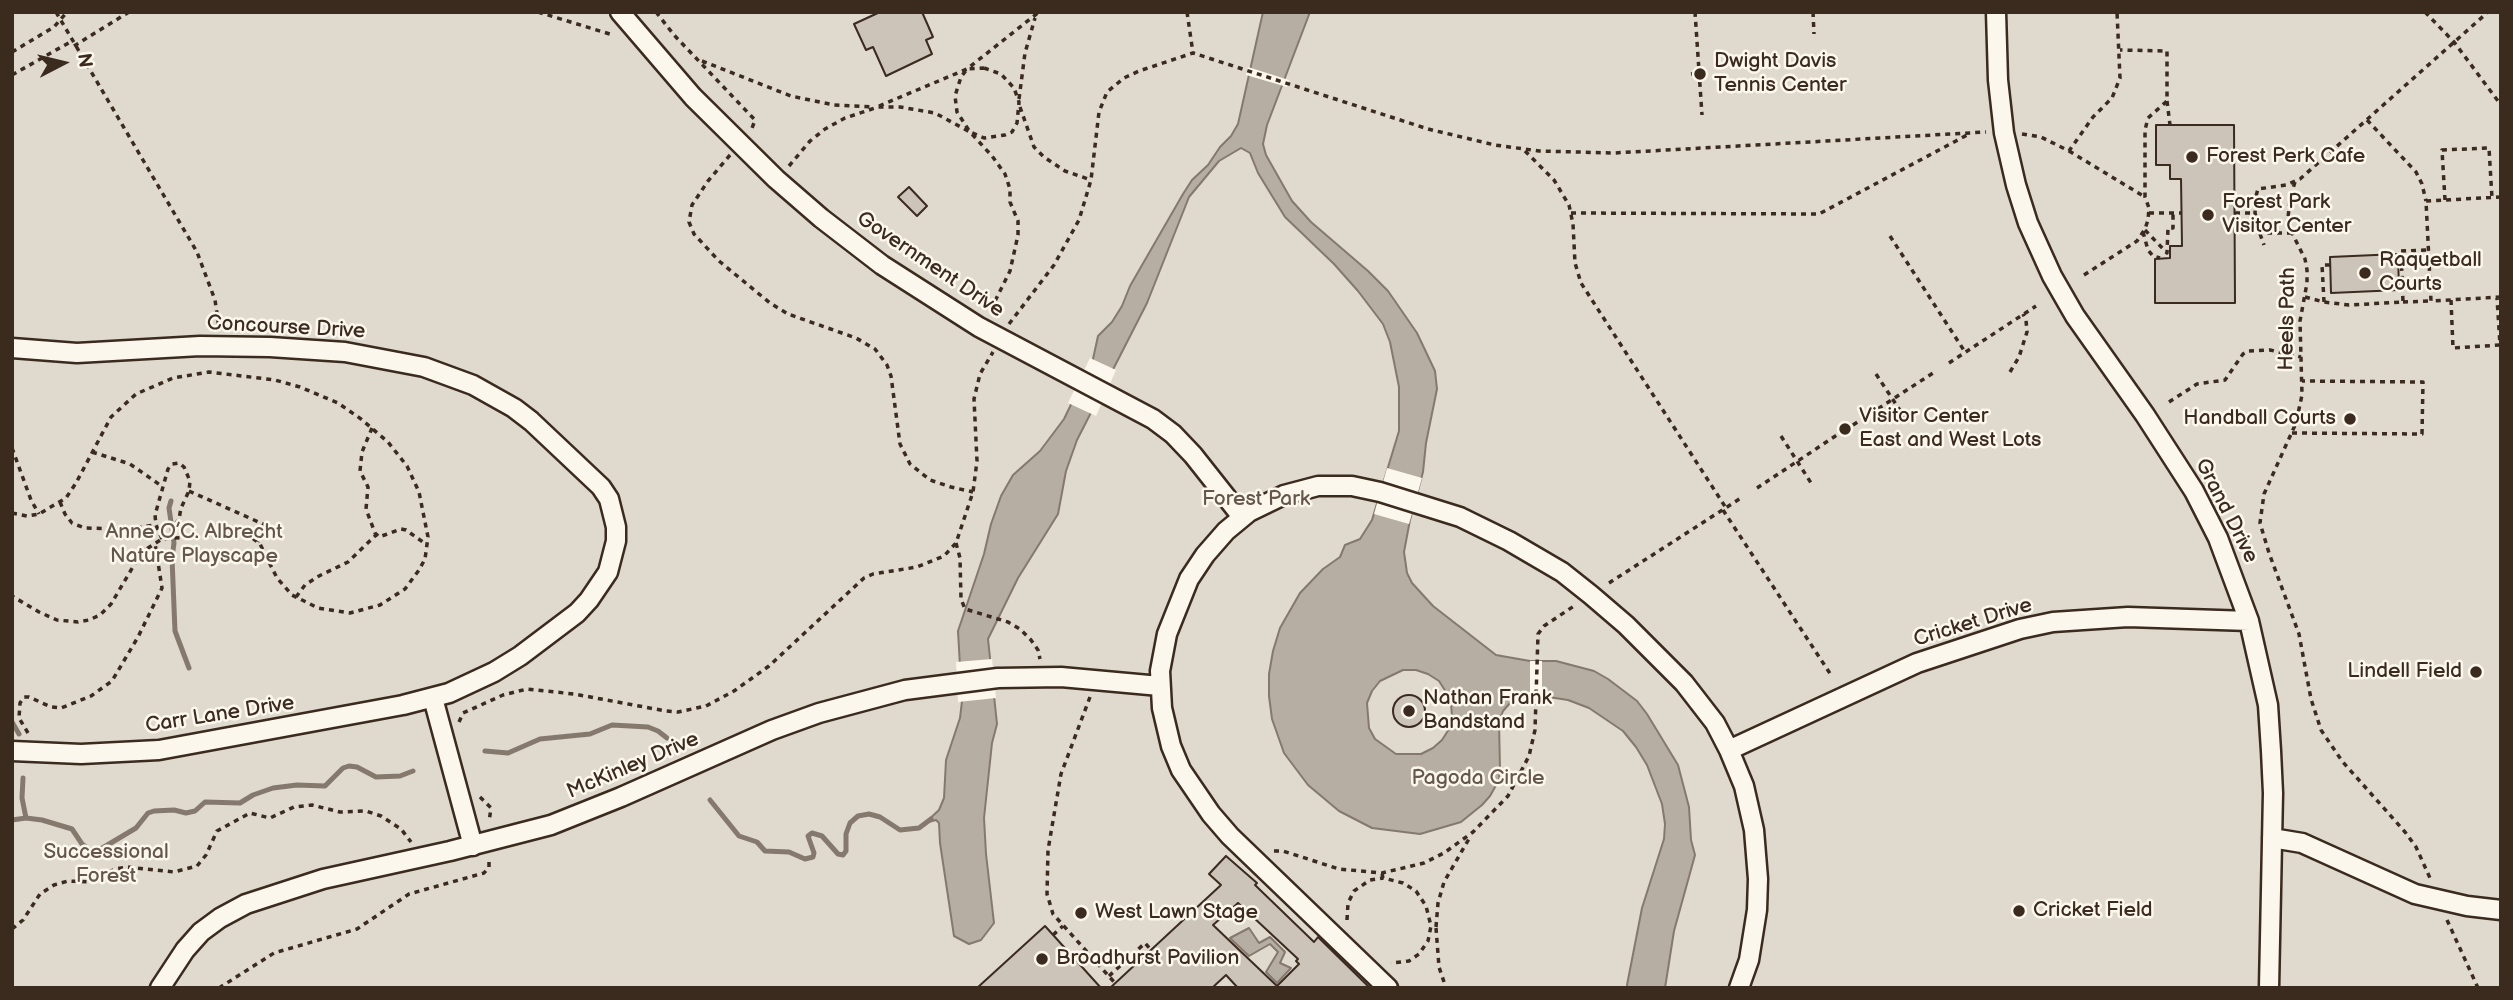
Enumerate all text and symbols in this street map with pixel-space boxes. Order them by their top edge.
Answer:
north arrow [28,28,98,98]
place label: Dwight Davis Tennis Center [1714,49,1847,99]
text: N [72,52,97,69]
marker: Dwight Davis Tennis Center [1692,66,1708,82]
place label: Forest Perk Cafe [2206,144,2365,170]
marker: Forest Perk Cafe [2184,149,2200,165]
place label: Forest Park Visitor Center [2222,190,2351,240]
street label: Government Drive [851,206,1009,324]
marker: Forest Park Visitor Center [2200,207,2216,223]
place label: Raquetball Courts [2379,248,2482,298]
marker: Raquetball Courts [2357,265,2373,281]
street label: Heels Path [2275,267,2301,371]
street label: Concourse Drive [206,311,366,345]
place label: Visitor Center East and West Lots [1859,404,2041,454]
place label: Handball Courts [2183,406,2336,432]
marker: Handball Courts [2342,411,2358,427]
marker: Visitor Center East and West Lots [1837,421,1853,437]
street label: Grand Drive [2189,455,2263,567]
park label: Forest Park [1202,487,1310,513]
park label: Anne O’C. Albrecht Nature Playscape [105,520,283,570]
street label: Cricket Drive [1911,593,2035,653]
place label: Lindell Field [2347,659,2462,685]
marker: Lindell Field [2468,664,2484,680]
place label: Nathan Frank Bandstand [1423,686,1552,736]
street label: Carr Lane Drive [144,691,296,739]
marker: Nathan Frank Bandstand [1401,703,1417,719]
street label: McKinley Drive [563,727,703,805]
park label: Pagoda Circle [1411,766,1545,792]
park label: Successional Forest [43,840,169,890]
place label: Cricket Field [2033,898,2153,924]
place label: West Lawn Stage [1095,900,1258,926]
marker: Cricket Field [2011,903,2027,919]
marker: West Lawn Stage [1073,905,1089,921]
place label: Broadhurst Pavilion [1056,946,1239,972]
marker: Broadhurst Pavilion [1034,951,1050,967]

